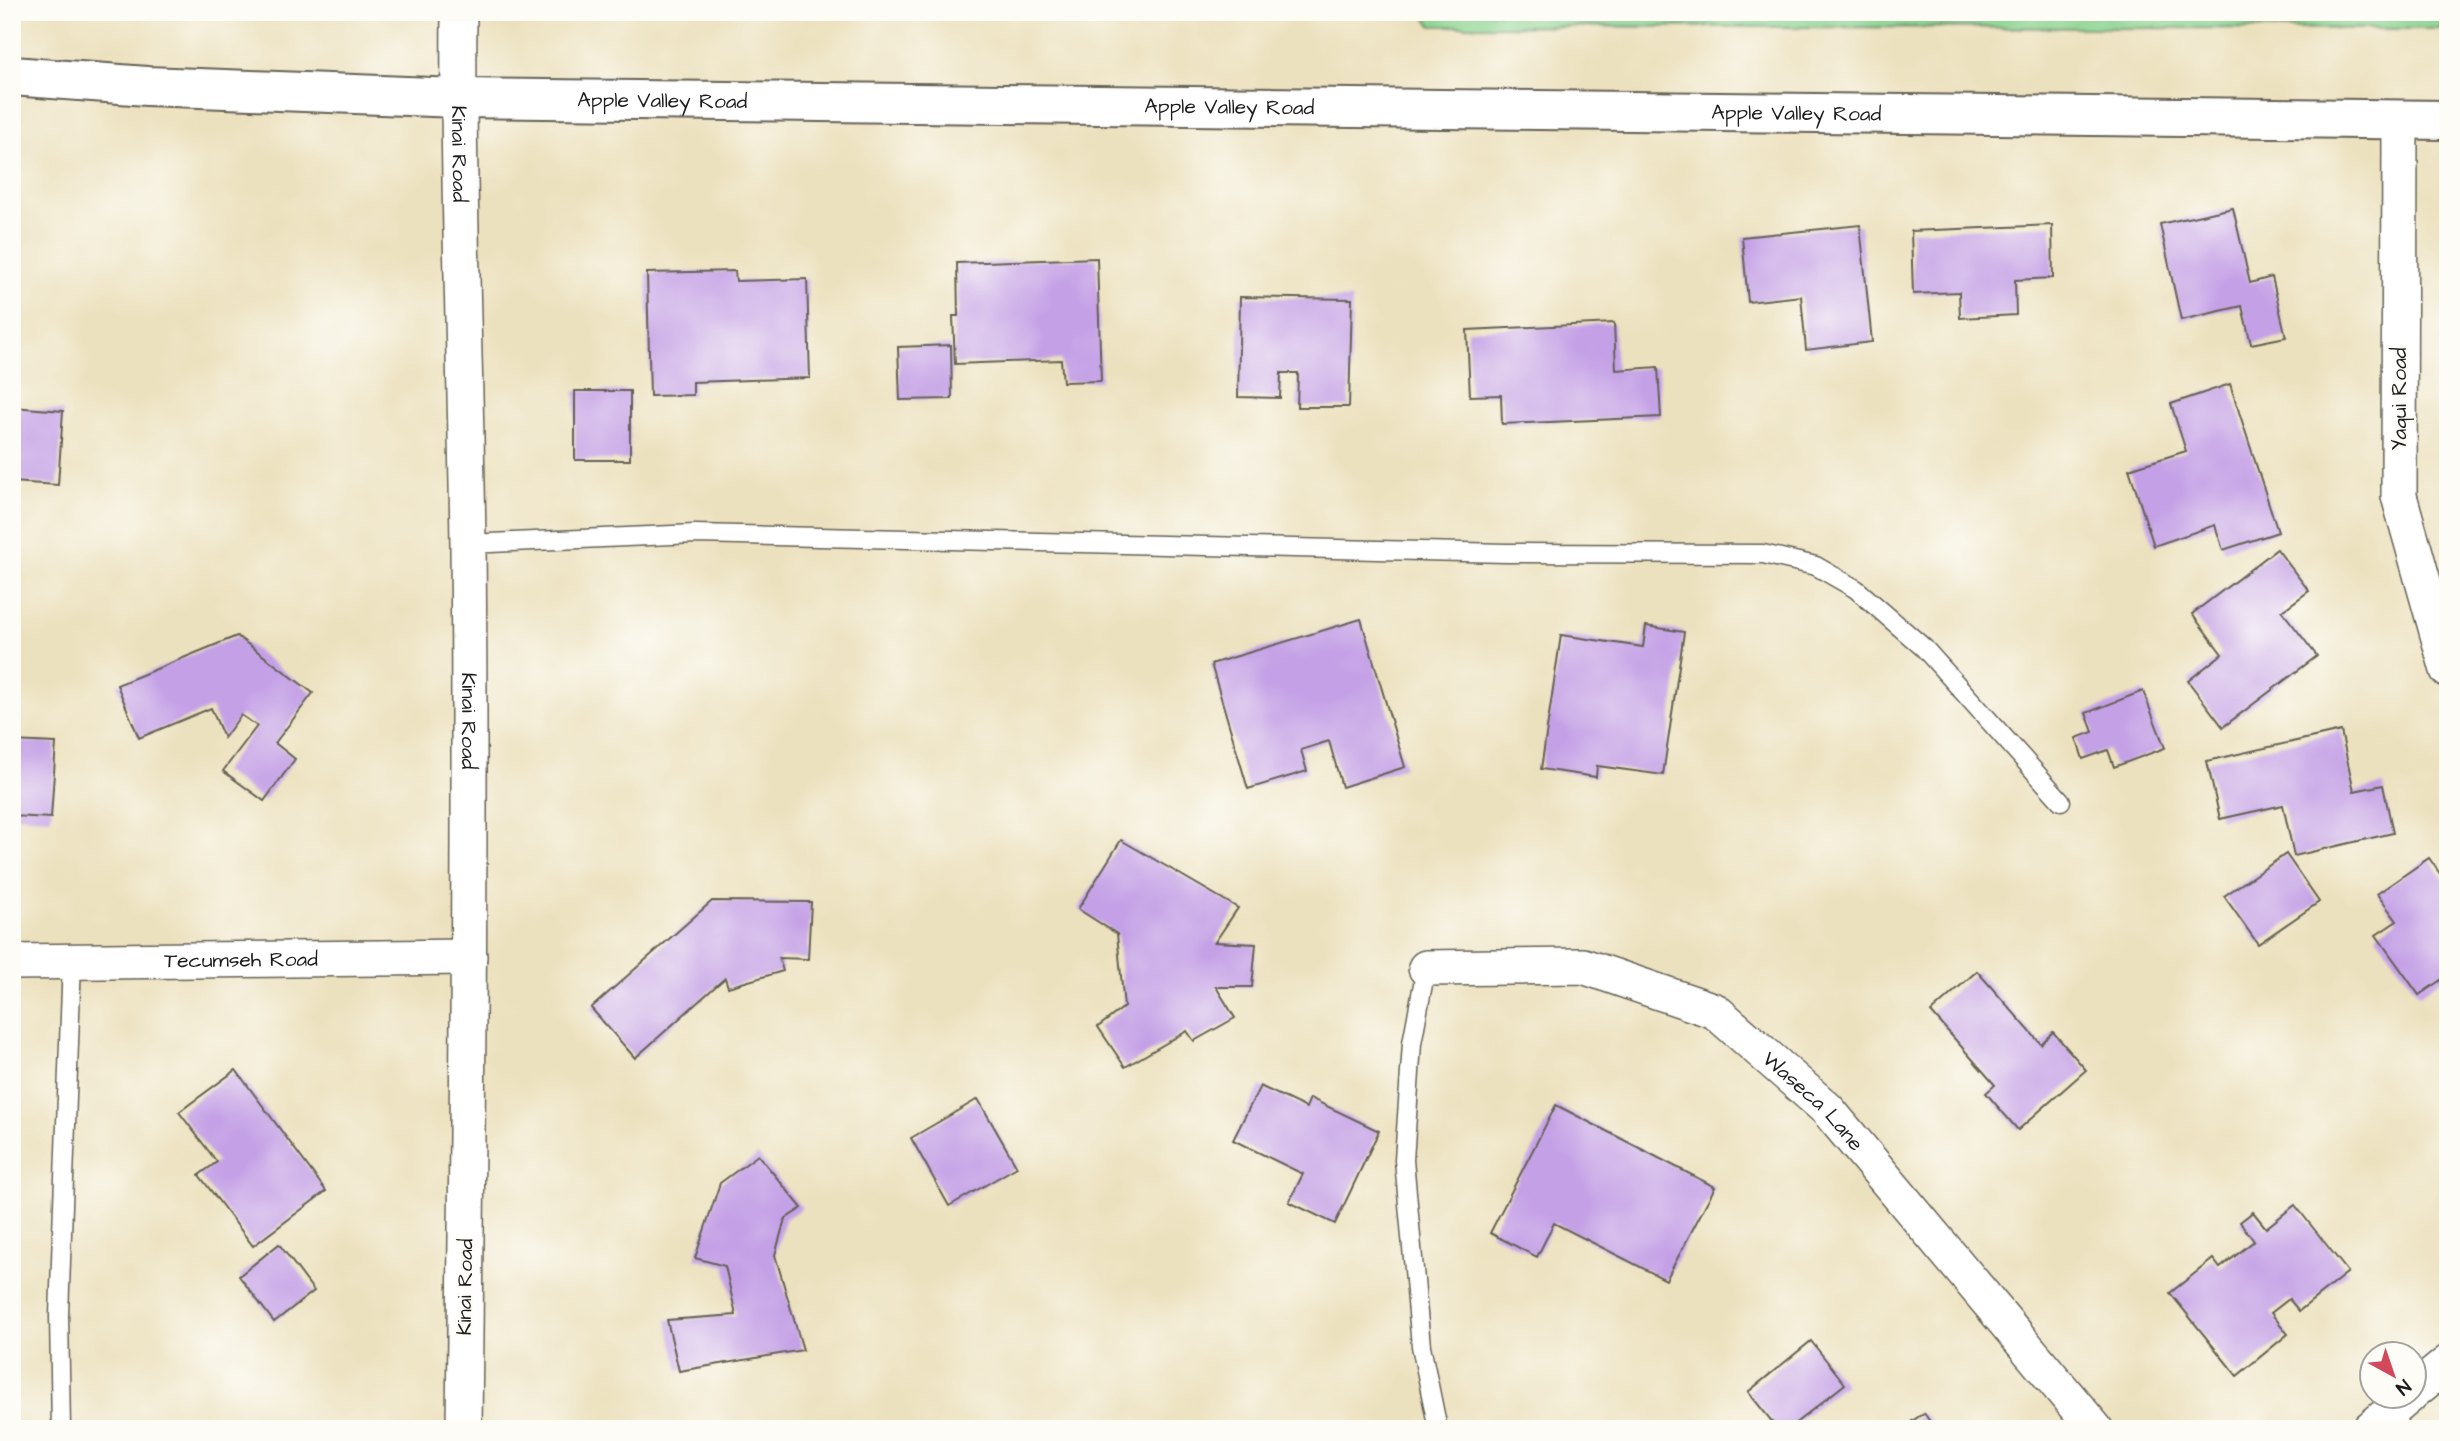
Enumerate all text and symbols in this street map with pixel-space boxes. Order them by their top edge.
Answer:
street label: Apple Valley Road [577,85,748,117]
street label: Apple Valley Road [1144,91,1315,123]
street label: Apple Valley Road [1711,97,1882,130]
street label: Kinai Road [444,105,475,203]
street label: Yaqui Road [2385,347,2414,451]
street label: Kinai Road [454,672,484,770]
street label: Tecumseh Road [164,944,318,975]
street label: Waseca Lane [1756,1045,1871,1157]
street label: Kinai Road [450,1238,480,1336]
north arrow [2358,1340,2428,1410]
text: N [2390,1373,2416,1401]

